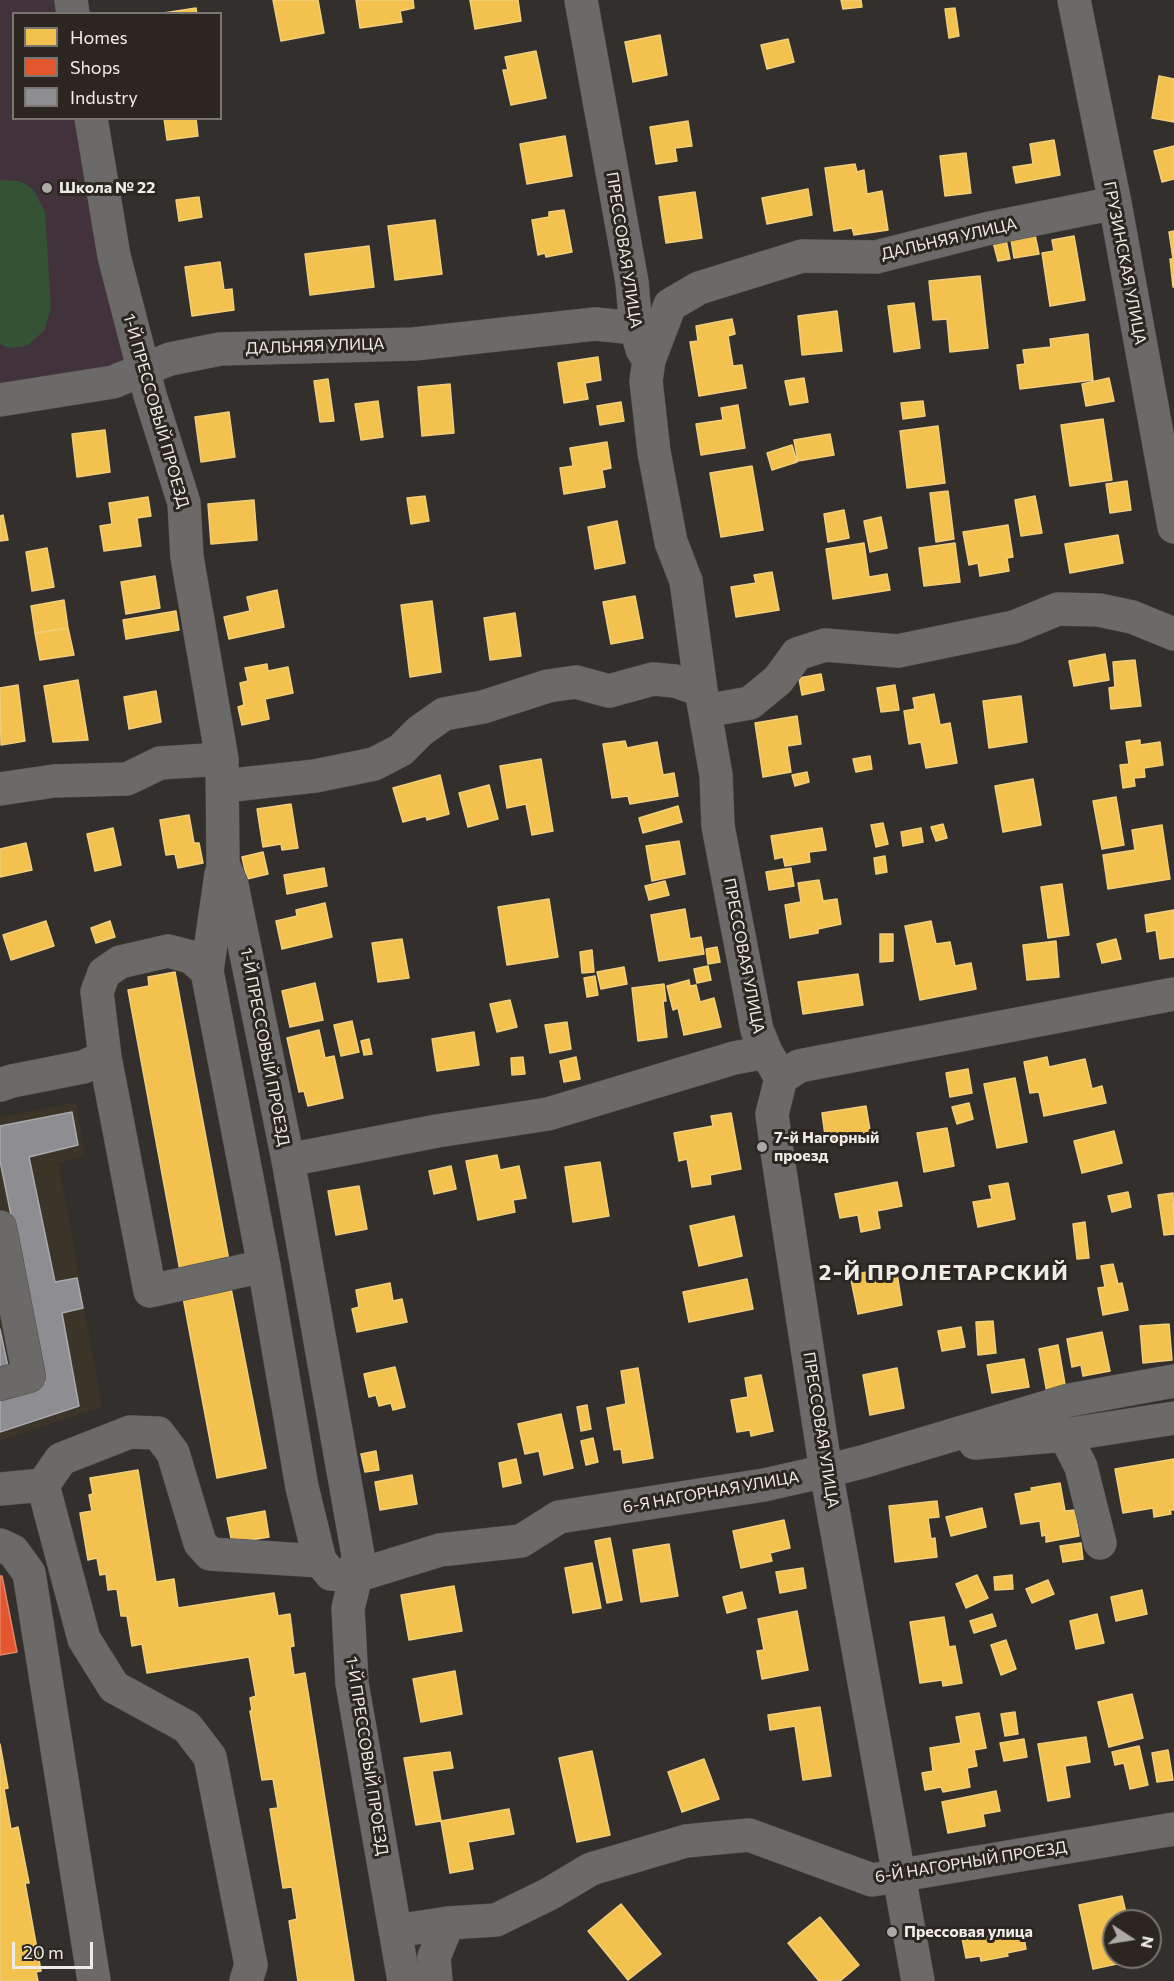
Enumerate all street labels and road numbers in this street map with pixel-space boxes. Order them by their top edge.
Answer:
street label: ПРЕССОВАЯ УЛИЦА [602,170,646,330]
street label: ГРУЗИНСКАЯ УЛИЦА [1100,180,1150,346]
street label: ДАЛЬНЯЯ УЛИЦА [879,214,1019,264]
street label: 1-Й ПРЕССОВЫЙ ПРОЕЗД [119,312,193,510]
street label: ДАЛЬНЯЯ УЛИЦА [245,334,385,358]
street label: ПРЕССОВАЯ УЛИЦА [719,876,769,1036]
street label: 1-Й ПРЕССОВЫЙ ПРОЕЗД [236,946,294,1148]
street label: ПРЕССОВАЯ УЛИЦА [799,1350,843,1510]
street label: 6-Я НАГОРНАЯ УЛИЦА [621,1467,801,1517]
street label: 1-Й ПРЕССОВЫЙ ПРОЕЗД [342,1655,392,1857]
street label: 6-Й НАГОРНЫЙ ПРОЕЗД [874,1837,1068,1887]

